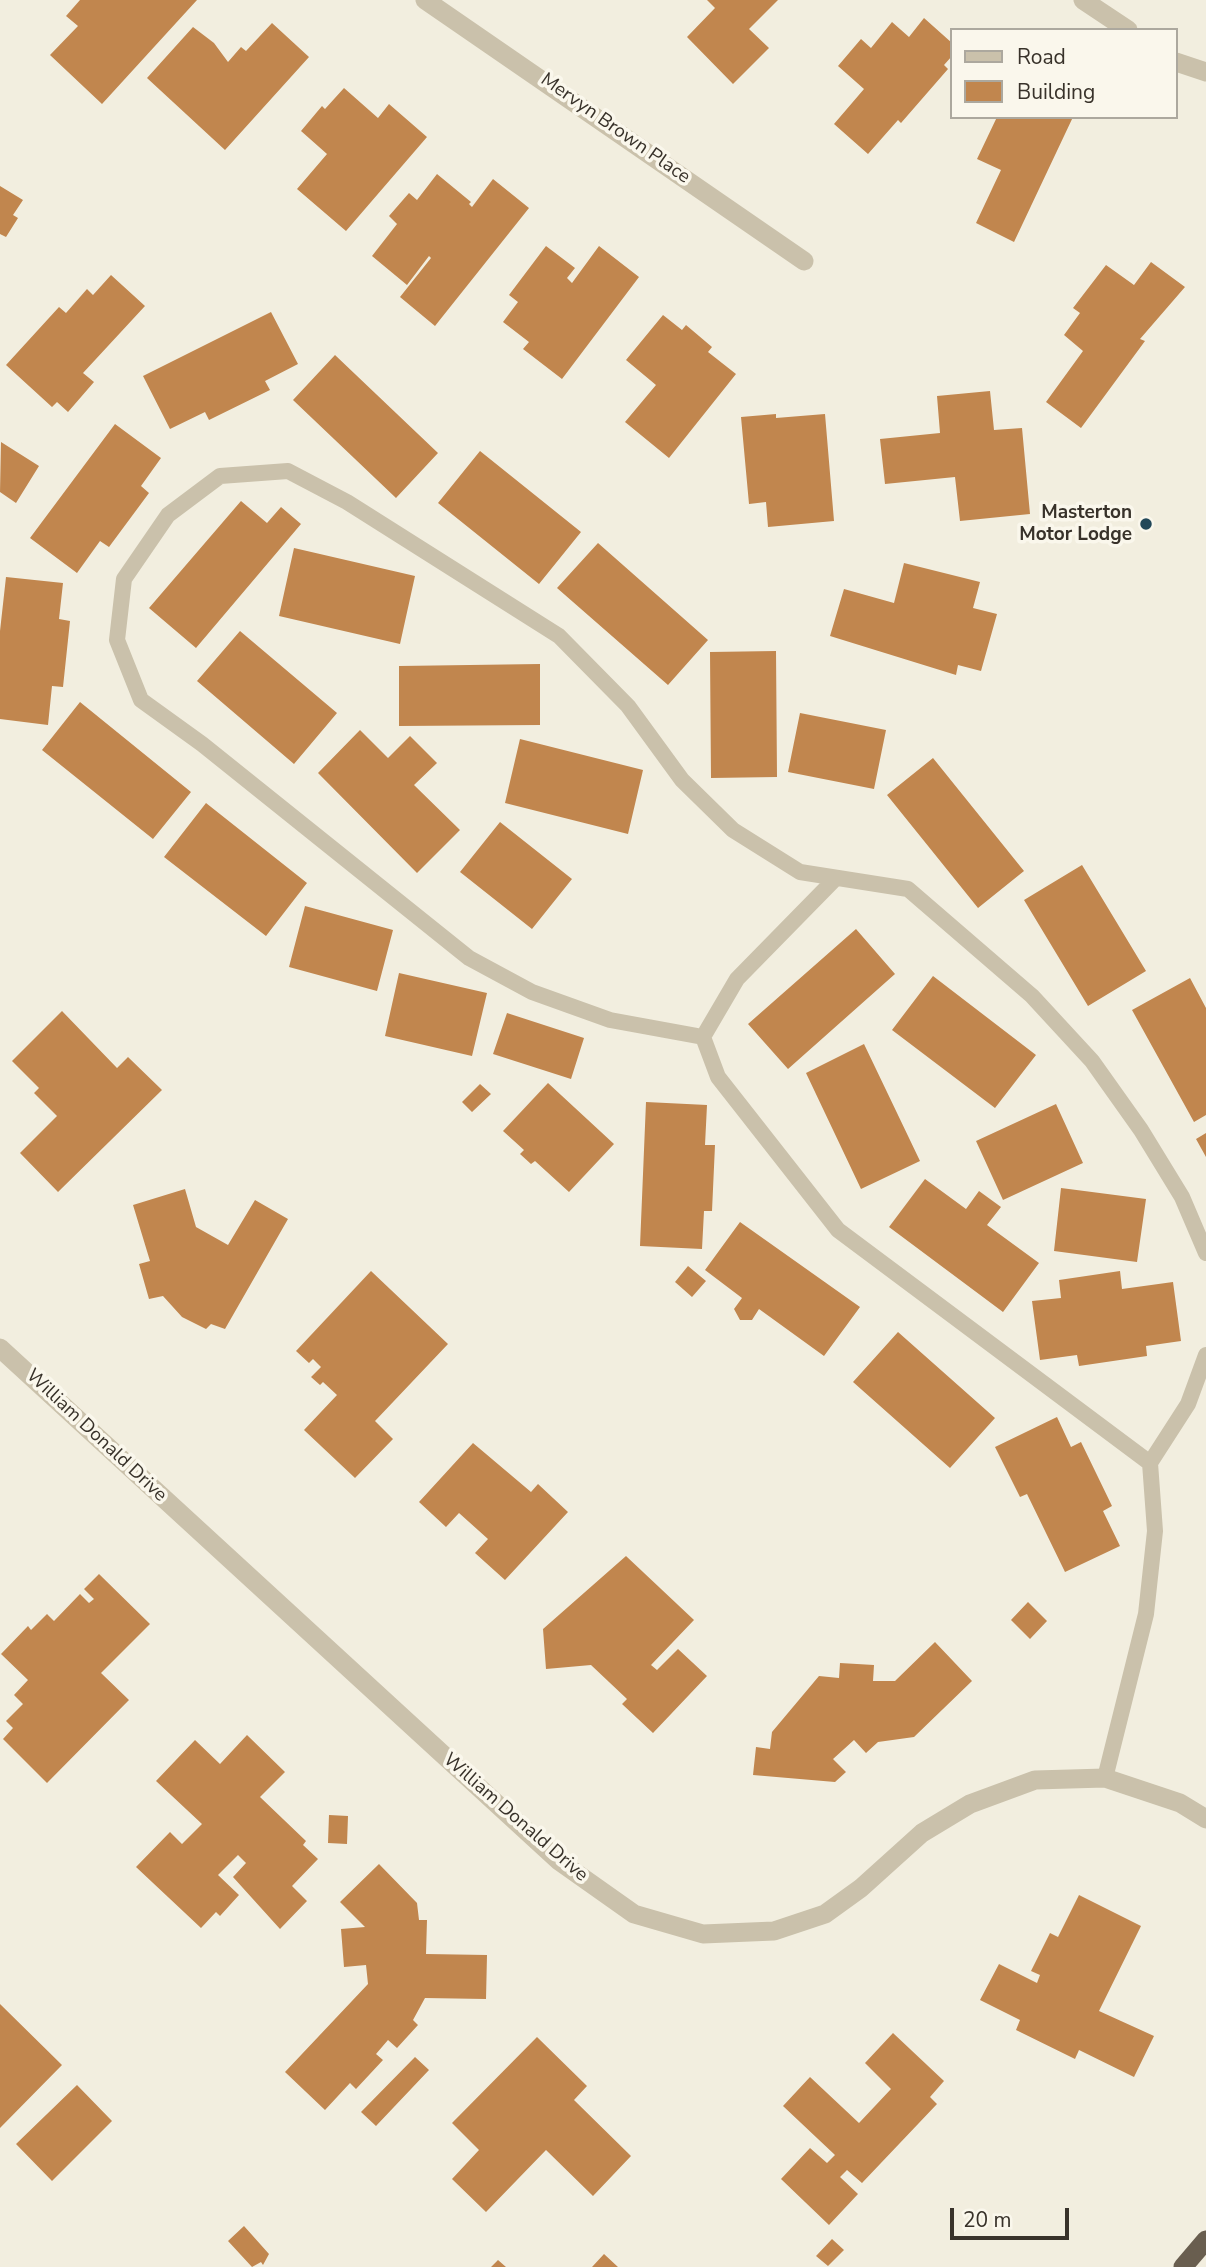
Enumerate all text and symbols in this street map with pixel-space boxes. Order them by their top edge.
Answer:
legend [950,28,1178,119]
text: Road [1017,43,1066,71]
street label: Mervyn Brown Place [536,69,694,189]
text: Building [1017,78,1095,106]
place label: Masterton Motor Lodge [1019,502,1132,546]
marker: Masterton Motor Lodge [1138,516,1154,532]
street label: William Donald Drive [21,1365,171,1507]
street label: William Donald Drive [438,1749,592,1887]
scale bar [954,2194,1073,2238]
text: 20 m [963,2206,1012,2234]

